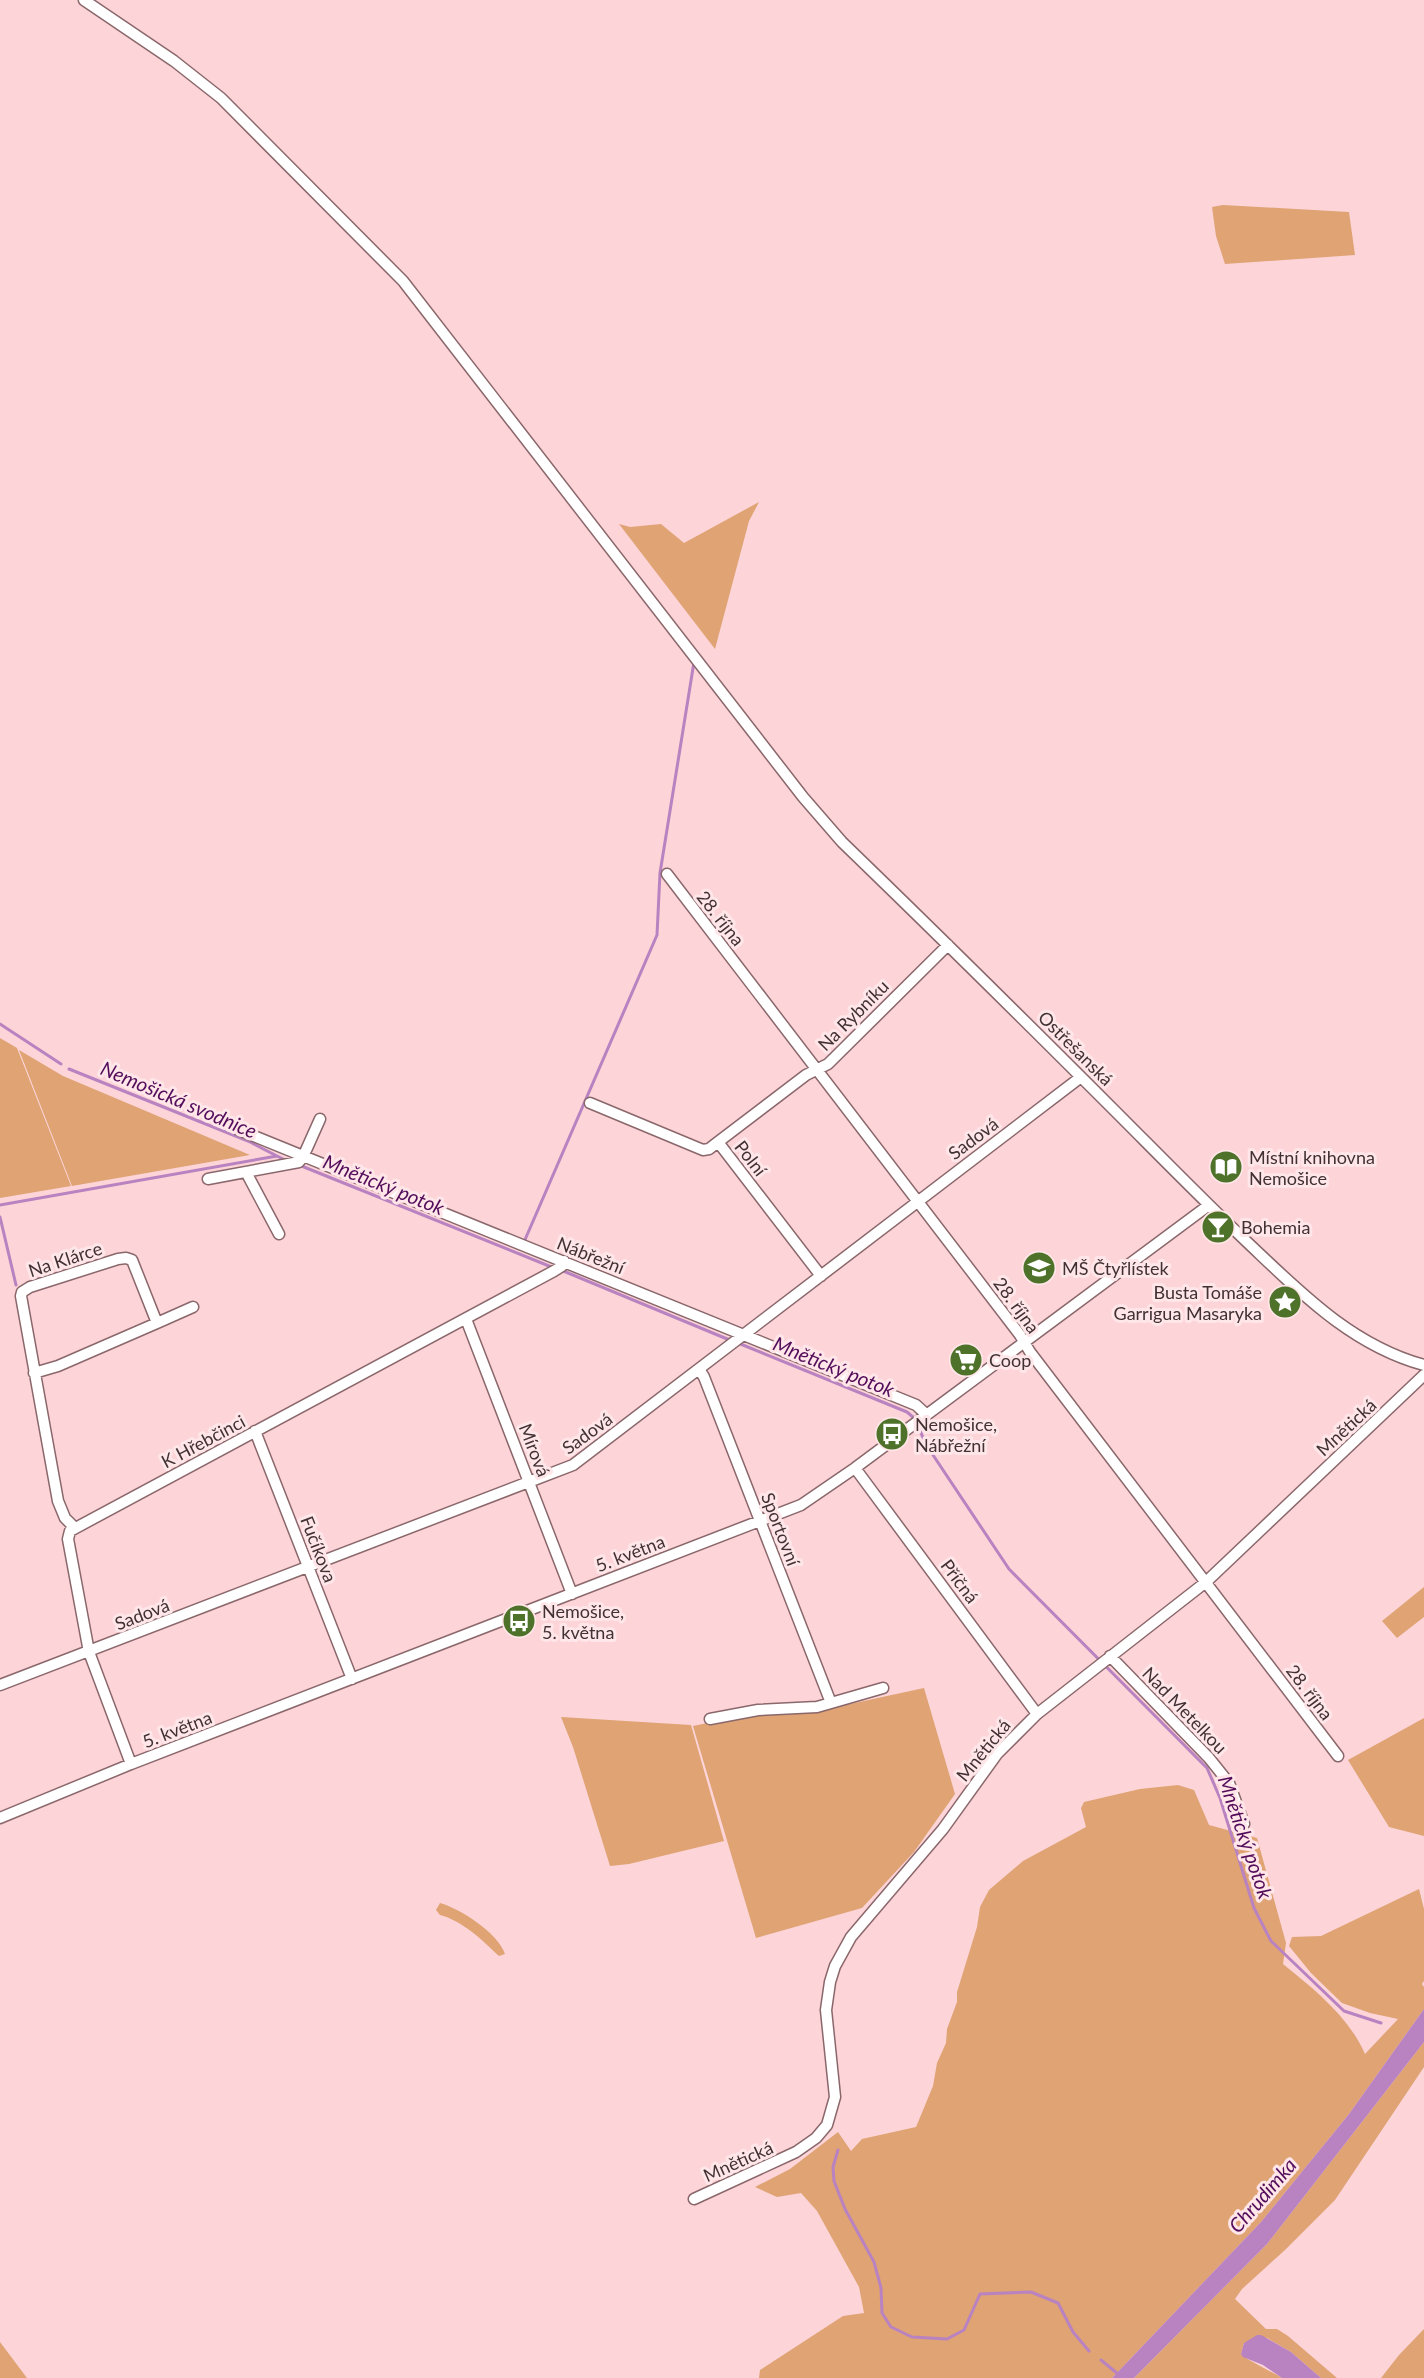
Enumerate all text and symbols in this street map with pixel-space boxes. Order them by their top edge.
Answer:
street label: 28. října [693,886,749,950]
street label: Na Rybníku [813,975,893,1055]
street label: Ostřešanská [1034,1006,1118,1090]
water label: Nemošická svodnice [97,1055,261,1143]
street label: Sadová [944,1112,1002,1164]
street label: Polní [730,1136,772,1181]
place label: Místní knihovna Nemošice [1249,1146,1375,1189]
water label: Mnětický potok [320,1149,449,1219]
library icon: Místní knihovna Nemošice [1208,1149,1244,1185]
bar icon: Bohemia [1200,1209,1236,1245]
place label: Bohemia [1241,1216,1310,1238]
street label: Nábřežní [554,1232,629,1279]
street label: Na Klárce [25,1237,105,1281]
school or university icon: MŠ Čtyřlístek [1021,1250,1057,1286]
place label: MŠ Čtyřlístek [1062,1257,1169,1279]
street label: 28. října [989,1273,1045,1337]
place label: Busta Tomáše Garrigua Masaryka [1114,1281,1262,1324]
place icon: Busta Tomáše Garrigua Masaryka [1267,1284,1303,1320]
water label: Mnětický potok [770,1331,899,1401]
supermarket icon: Coop [948,1342,984,1378]
place label: Coop [989,1349,1031,1371]
street label: Mnětická [1311,1394,1381,1460]
street label: Sadová [558,1407,616,1459]
street label: K Hřebčinci [157,1410,249,1472]
place label: Nemošice, Nábřežní [915,1413,997,1456]
bus stop icon: Nemošice, Nábřežní [874,1416,910,1452]
street label: Mírová [515,1420,555,1480]
street label: Sportovní [757,1489,805,1569]
street label: Fučíkova [296,1513,342,1585]
street label: 5. května [592,1530,668,1576]
street label: Příčná [936,1555,984,1607]
street label: Sadová [112,1594,172,1634]
place label: Nemošice, 5. května [542,1600,624,1643]
bus stop icon: Nemošice, 5. května [501,1603,537,1639]
street label: 28. října [1282,1660,1338,1724]
street label: Nad Metelkou [1138,1662,1232,1758]
street label: 5. května [139,1706,215,1752]
street label: Mnětická [951,1714,1015,1786]
water label: Mnětický potok [1214,1772,1278,1902]
street label: Mnětická [700,2136,776,2186]
water label: Chrudimka [1223,2153,1301,2237]

